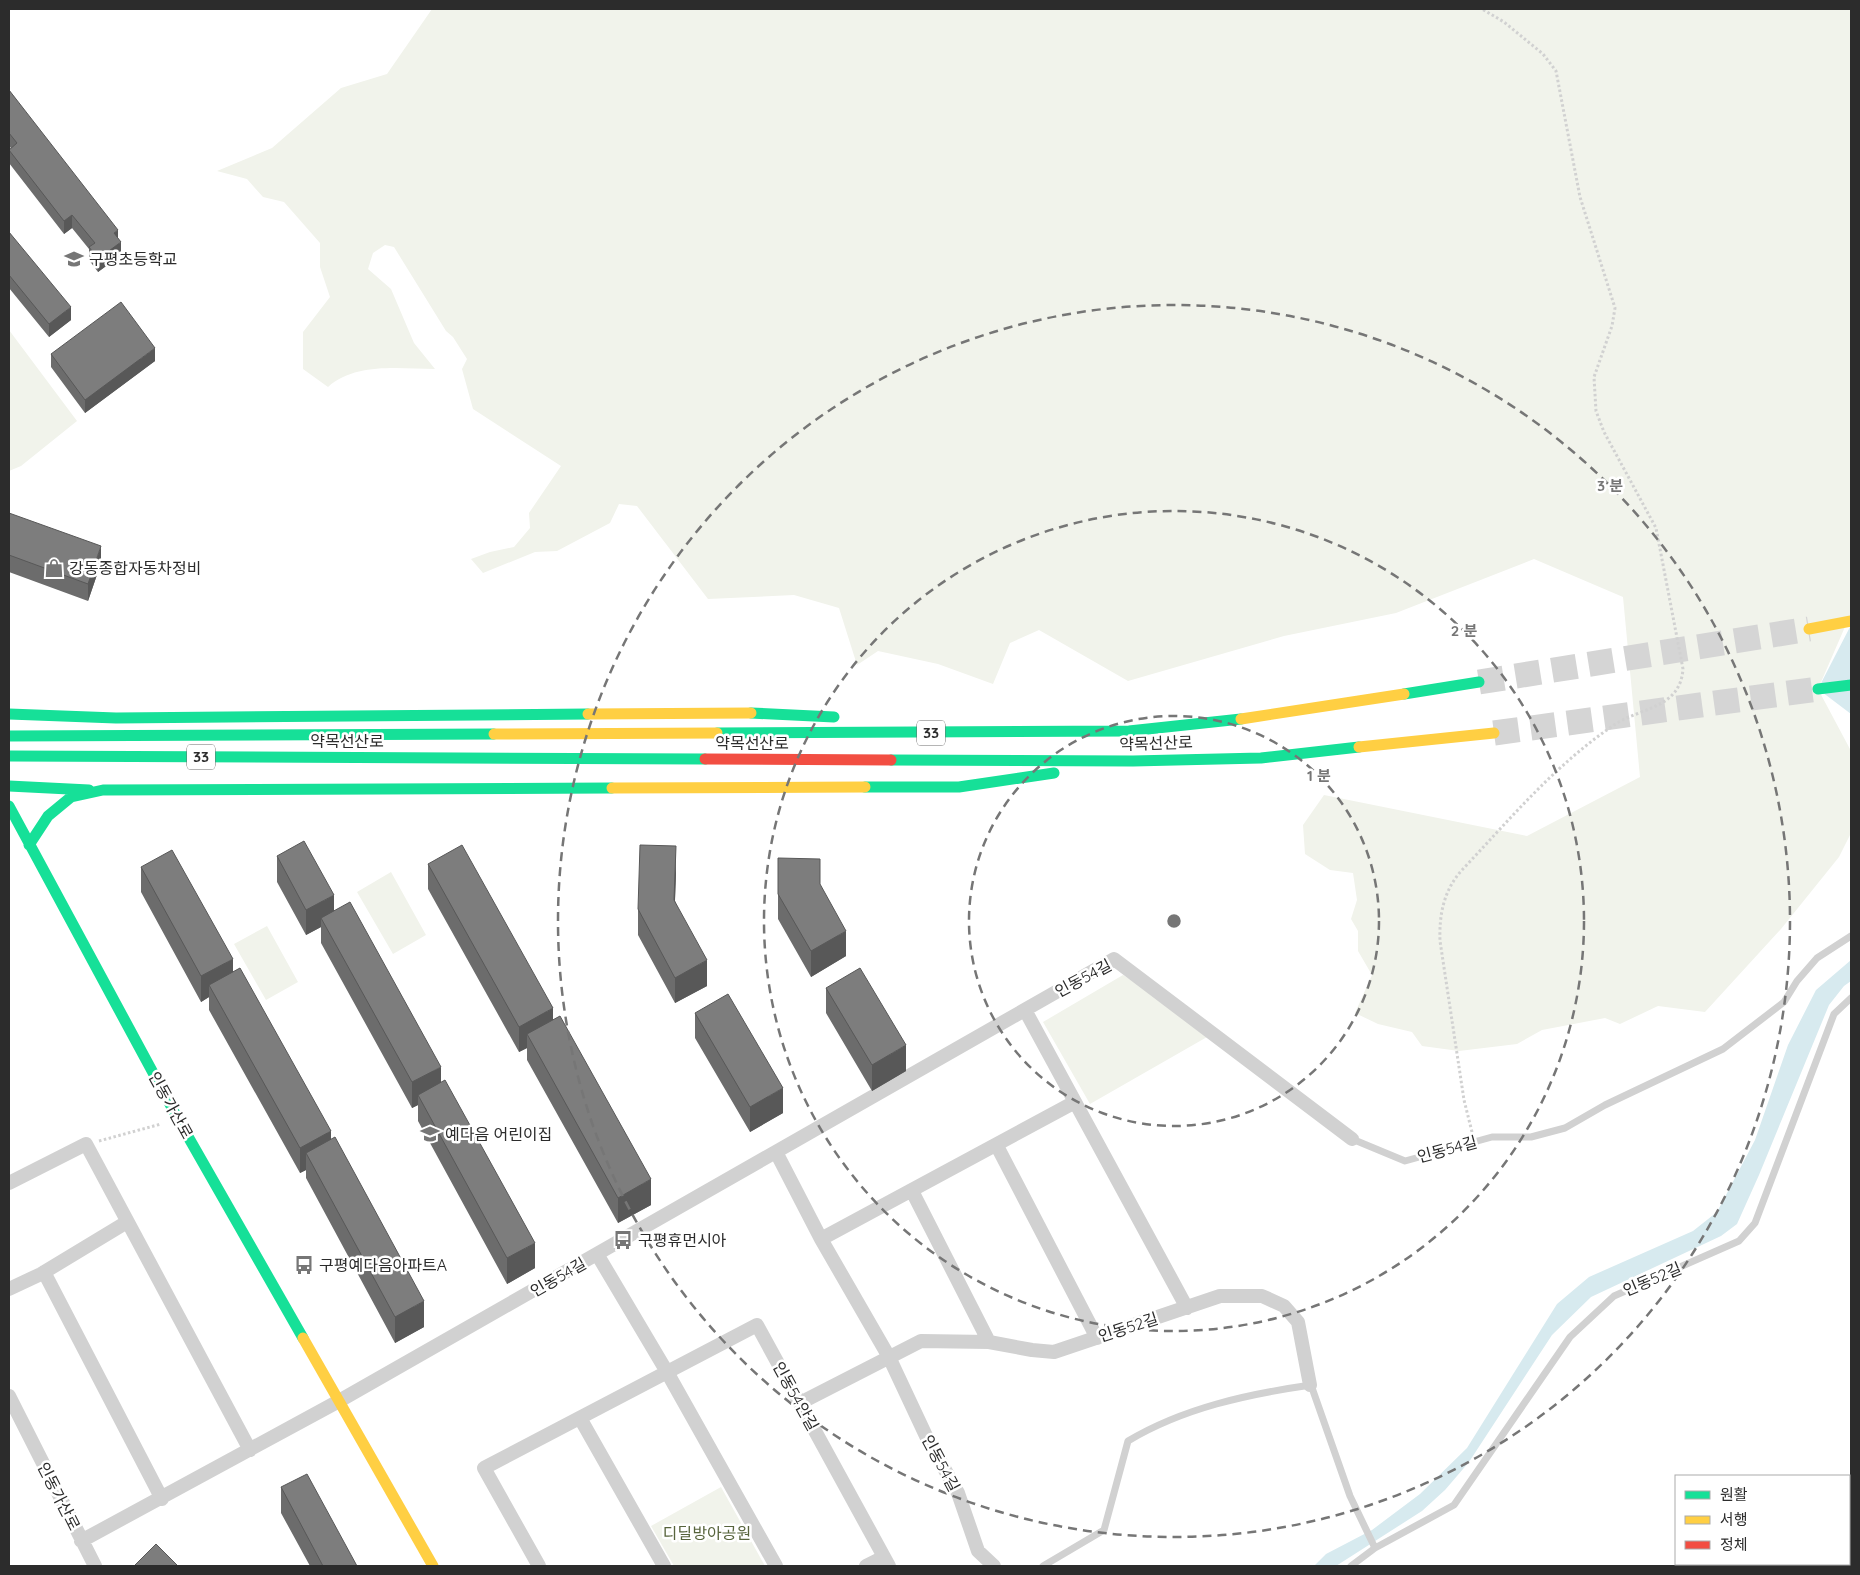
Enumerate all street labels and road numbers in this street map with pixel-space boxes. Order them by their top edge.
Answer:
road number: 33 [917,720,945,746]
street label: 약목선산로 [310,731,384,751]
street label: 약목선산로 [1119,732,1193,754]
street label: 약목선산로 [715,733,789,753]
road number: 33 [187,744,215,770]
street label: 인동54길 [1051,955,1115,1001]
street label: 인동가산로 [144,1068,198,1142]
street label: 인동54길 [1415,1131,1479,1167]
street label: 인동54길 [526,1253,590,1301]
street label: 인동52길 [1620,1258,1684,1300]
street label: 인동52길 [1096,1308,1160,1346]
street label: 인동54안길 [769,1358,823,1434]
street label: 인동54길 [918,1431,964,1495]
street label: 인동가산로 [33,1459,85,1534]

